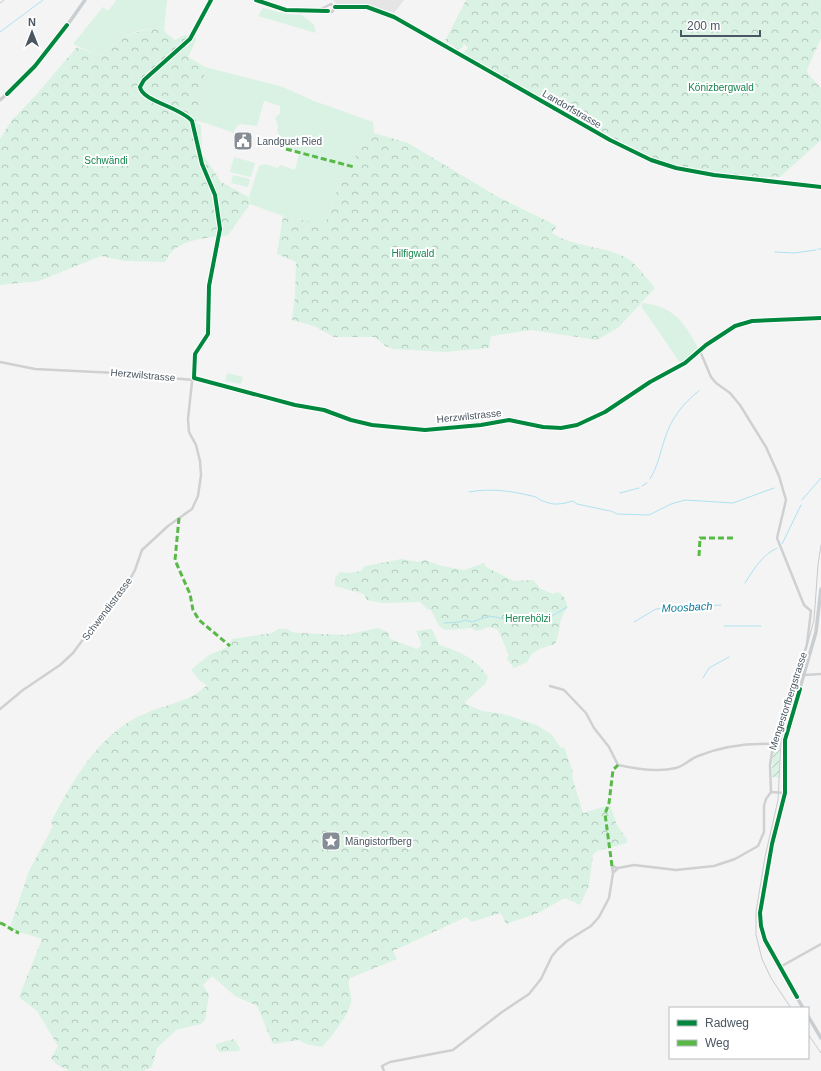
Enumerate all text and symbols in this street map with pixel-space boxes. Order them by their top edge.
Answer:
north arrow [12,12,52,52]
scale bar [681,12,760,38]
text: N [28,16,36,28]
text: 200 m [687,19,720,33]
park label: Könizbergwald [688,82,754,93]
street label: Landorfstrasse [541,88,604,131]
public building icon: Landguet Ried [232,130,254,152]
place label: Landguet Ried [257,136,322,147]
park label: Schwändi [84,155,128,166]
park label: Hilfigwald [392,248,434,259]
street label: Herzwilstrasse [110,367,176,383]
street label: Herzwilstrasse [436,407,502,425]
street label: Schwendistrasse [80,575,134,642]
water label: Moosbach [661,600,713,614]
park label: Herrehölzi [505,613,551,624]
street label: Mengestorfbergstrasse [767,650,809,751]
place icon: Mängistorfberg [320,830,342,852]
place label: Mängistorfberg [345,836,412,847]
legend [669,1007,809,1059]
text: Radweg [705,1016,749,1030]
text: Weg [705,1036,729,1050]

